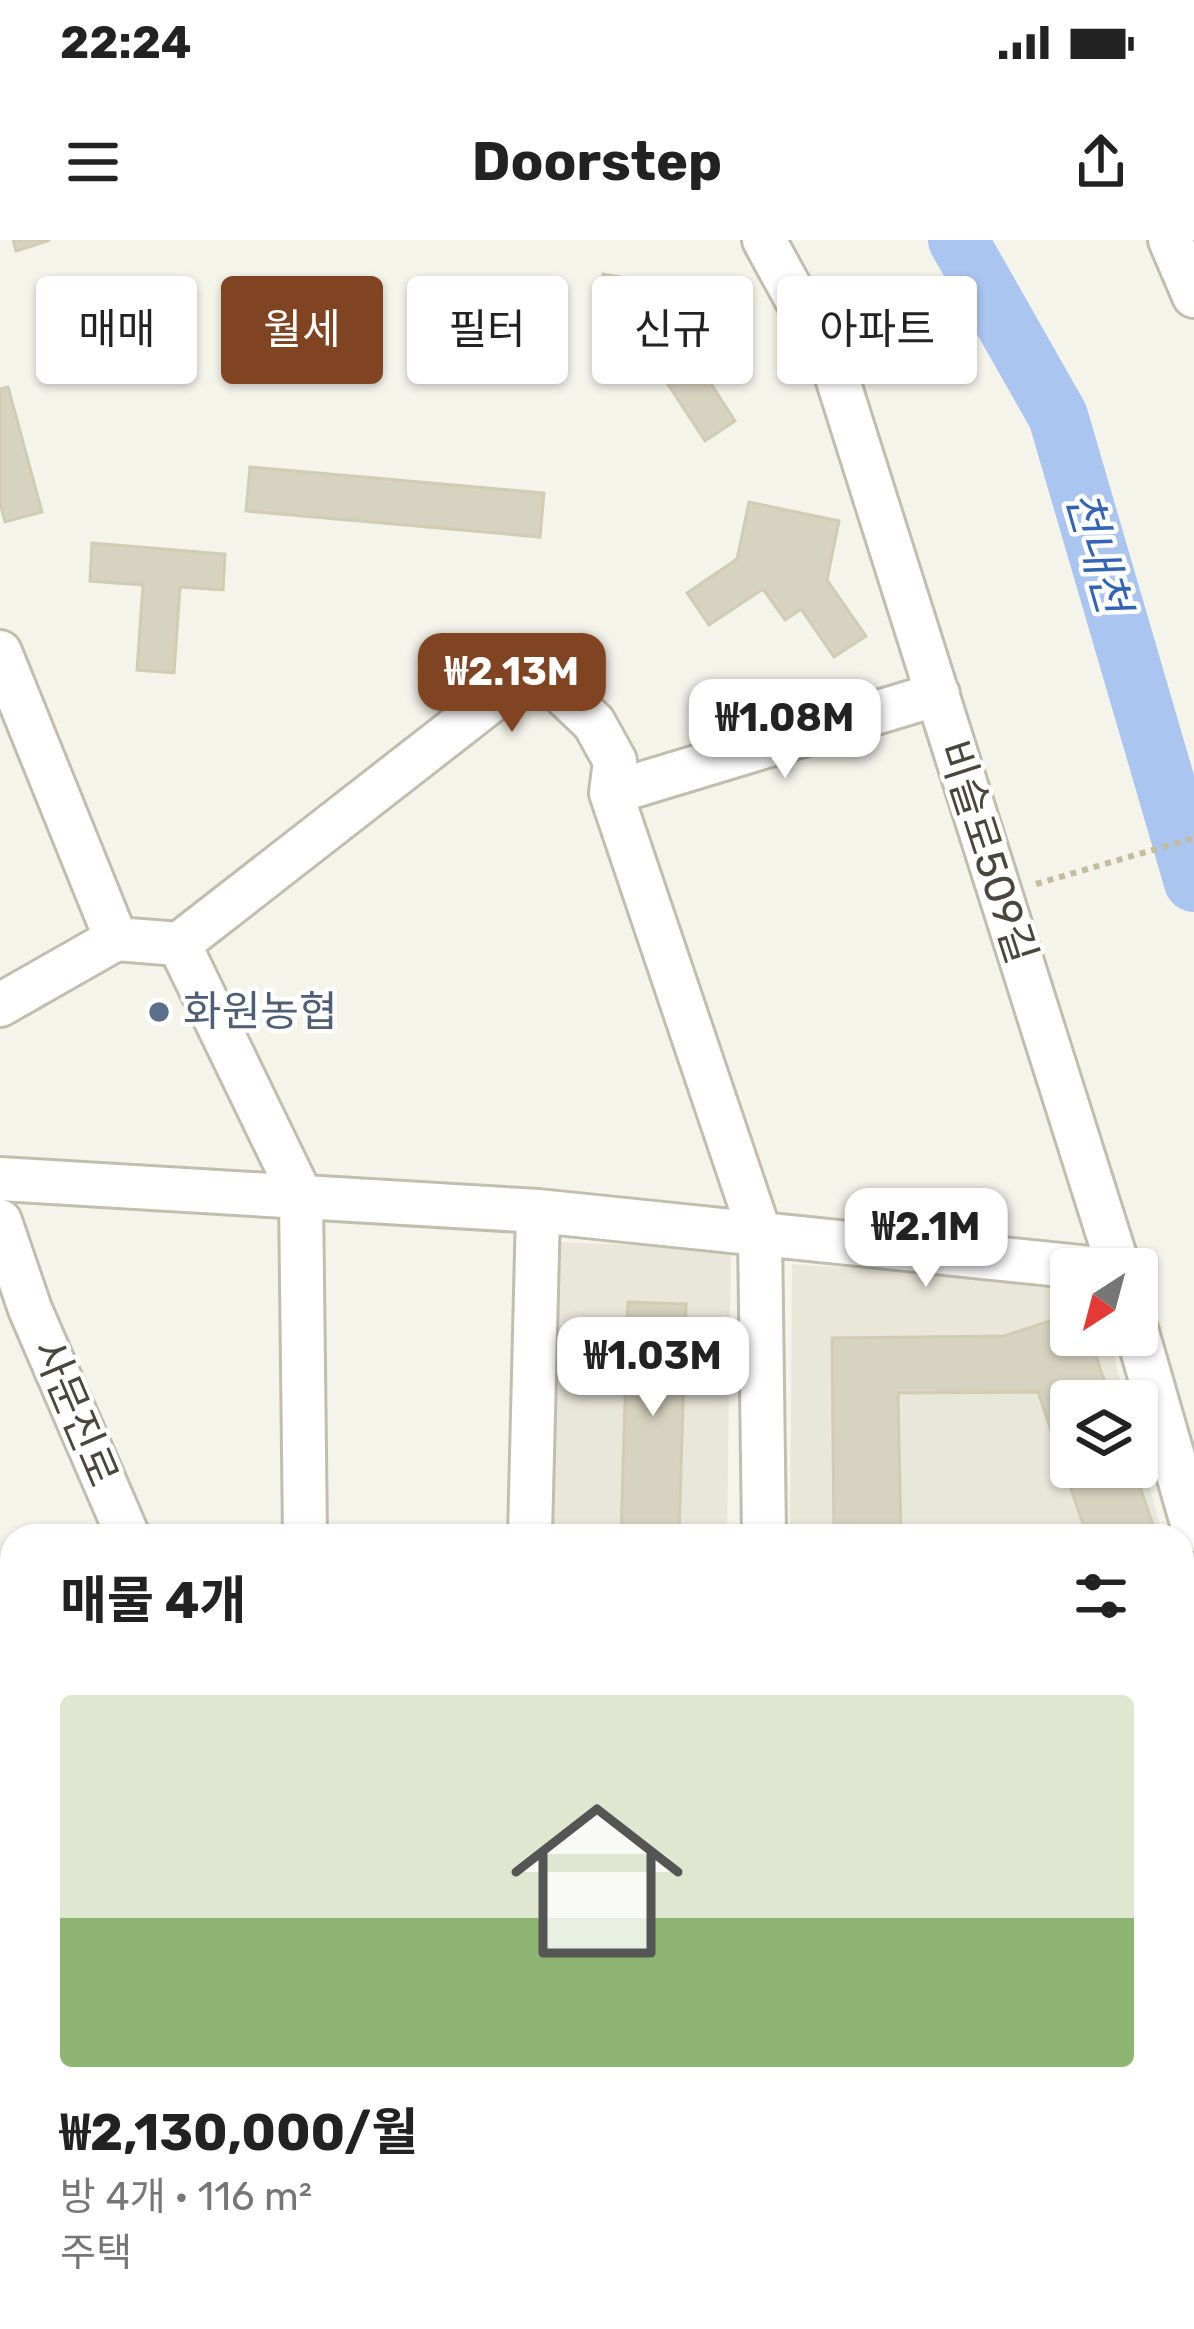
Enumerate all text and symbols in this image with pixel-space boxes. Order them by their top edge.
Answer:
text: 22:24 [60,16,191,69]
icon: menu [60,129,126,195]
icon: share [1068,129,1134,195]
text: Doorstep [472,130,722,194]
chip: 매매 [36,276,197,384]
chip: 월세 [221,276,383,384]
chip: 필터 [407,276,568,384]
chip: 신규 [592,276,753,384]
chip: 아파트 [777,276,977,384]
water label: 천내천 [1055,485,1142,623]
pin: ₩2.13M [414,633,610,735]
text: ₩2.13M [445,649,579,695]
pin: ₩1.08M [687,679,883,781]
text: ₩1.08M [716,695,854,741]
street label: 비슬로509길 [928,734,1046,970]
place label: 화원농협 [183,987,338,1037]
marker: 화원농협 [146,999,172,1025]
pin: ₩2.1M [842,1188,1010,1290]
text: ₩2.1M [872,1204,980,1250]
north arrow [1050,1248,1158,1356]
map controls [1050,1248,1158,1488]
pin: ₩1.03M [555,1317,751,1419]
street label: 사문진로 [22,1332,128,1494]
text: ₩1.03M [584,1333,722,1379]
button: layers [1050,1380,1158,1488]
icon: filters [1068,1563,1134,1629]
text: 매물 4개 [60,1570,246,1631]
icon: home [489,1773,705,1989]
text: ₩2,130,000/월 [60,2102,418,2163]
text: 방 4개 · 116 m² [60,2174,312,2220]
text: 주택 [60,2230,132,2276]

